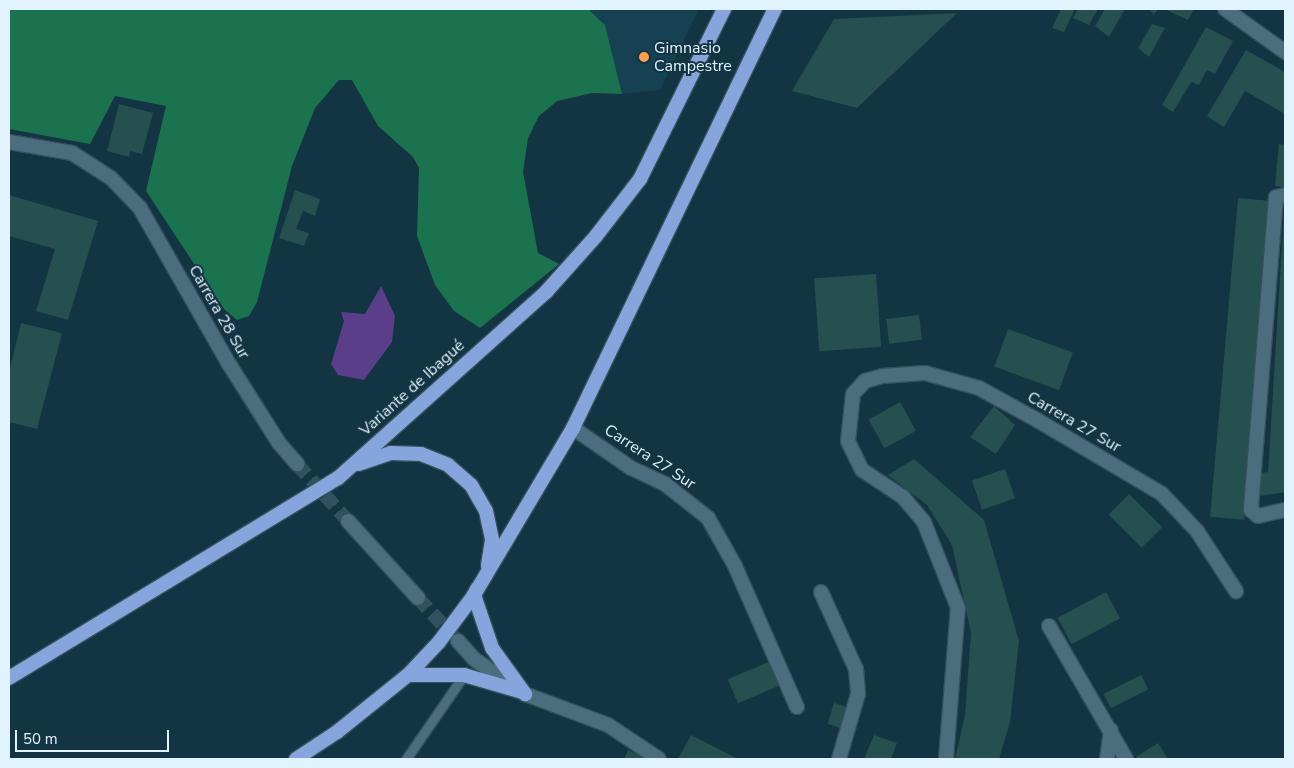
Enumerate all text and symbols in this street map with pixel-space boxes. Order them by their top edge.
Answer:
place label: Gimnasio Campestre [654,38,732,76]
marker: Gimnasio Campestre [638,51,650,63]
street label: Carrera 28 Sur [184,262,254,362]
street label: Variante de Ibagué [356,336,468,440]
street label: Carrera 27 Sur [1024,387,1124,457]
street label: Carrera 27 Sur [601,420,699,494]
scale bar [18,720,171,752]
text: 50 m [23,729,58,749]

